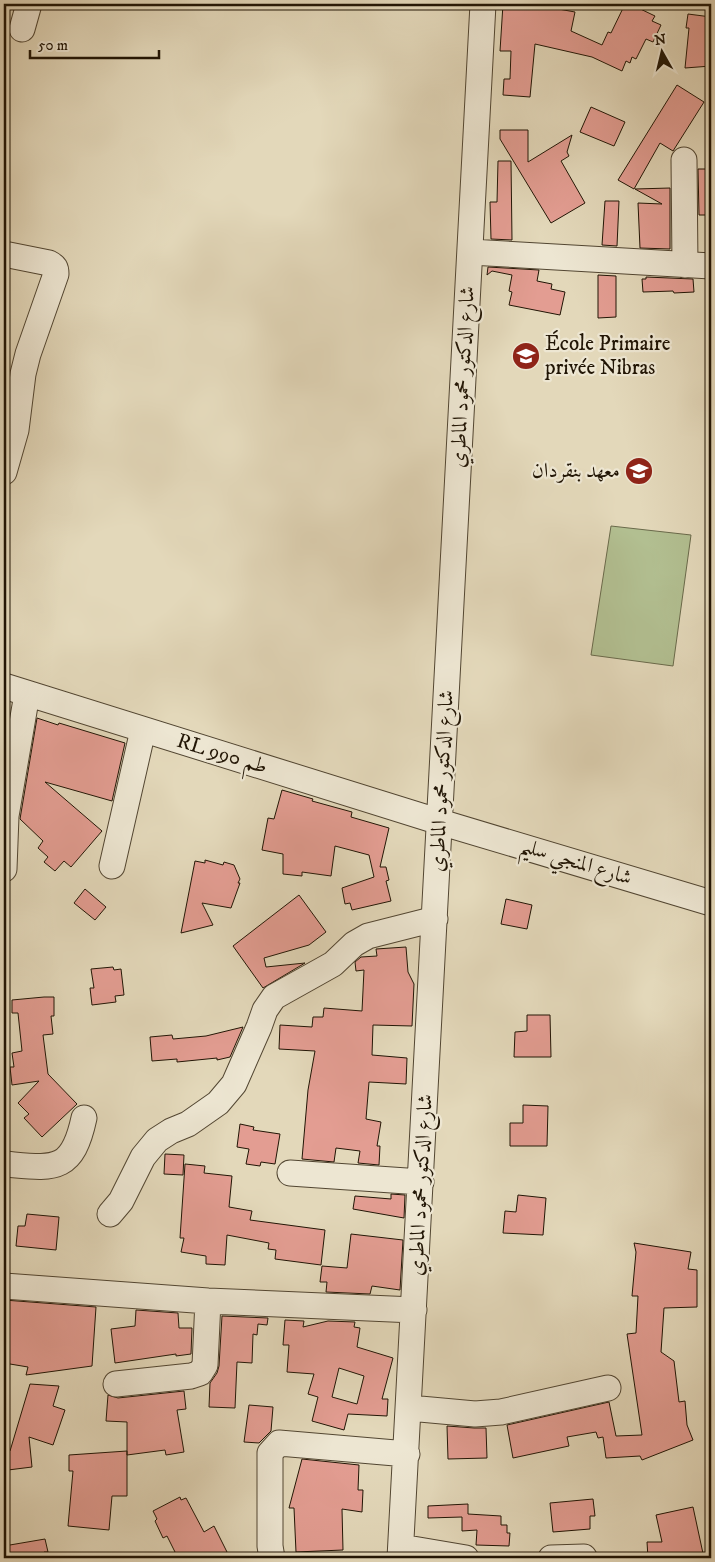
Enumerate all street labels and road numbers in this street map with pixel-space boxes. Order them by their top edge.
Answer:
street label: شارع الدكتور محمود الماطري [445,285,485,469]
street label: شارع الدكتور محمود الماطري [424,689,464,873]
street label: RL طم 990 [172,728,270,786]
street label: شارع المنجي سليم [515,833,635,898]
street label: شارع الدكتور محمود الماطري [403,1093,443,1277]

